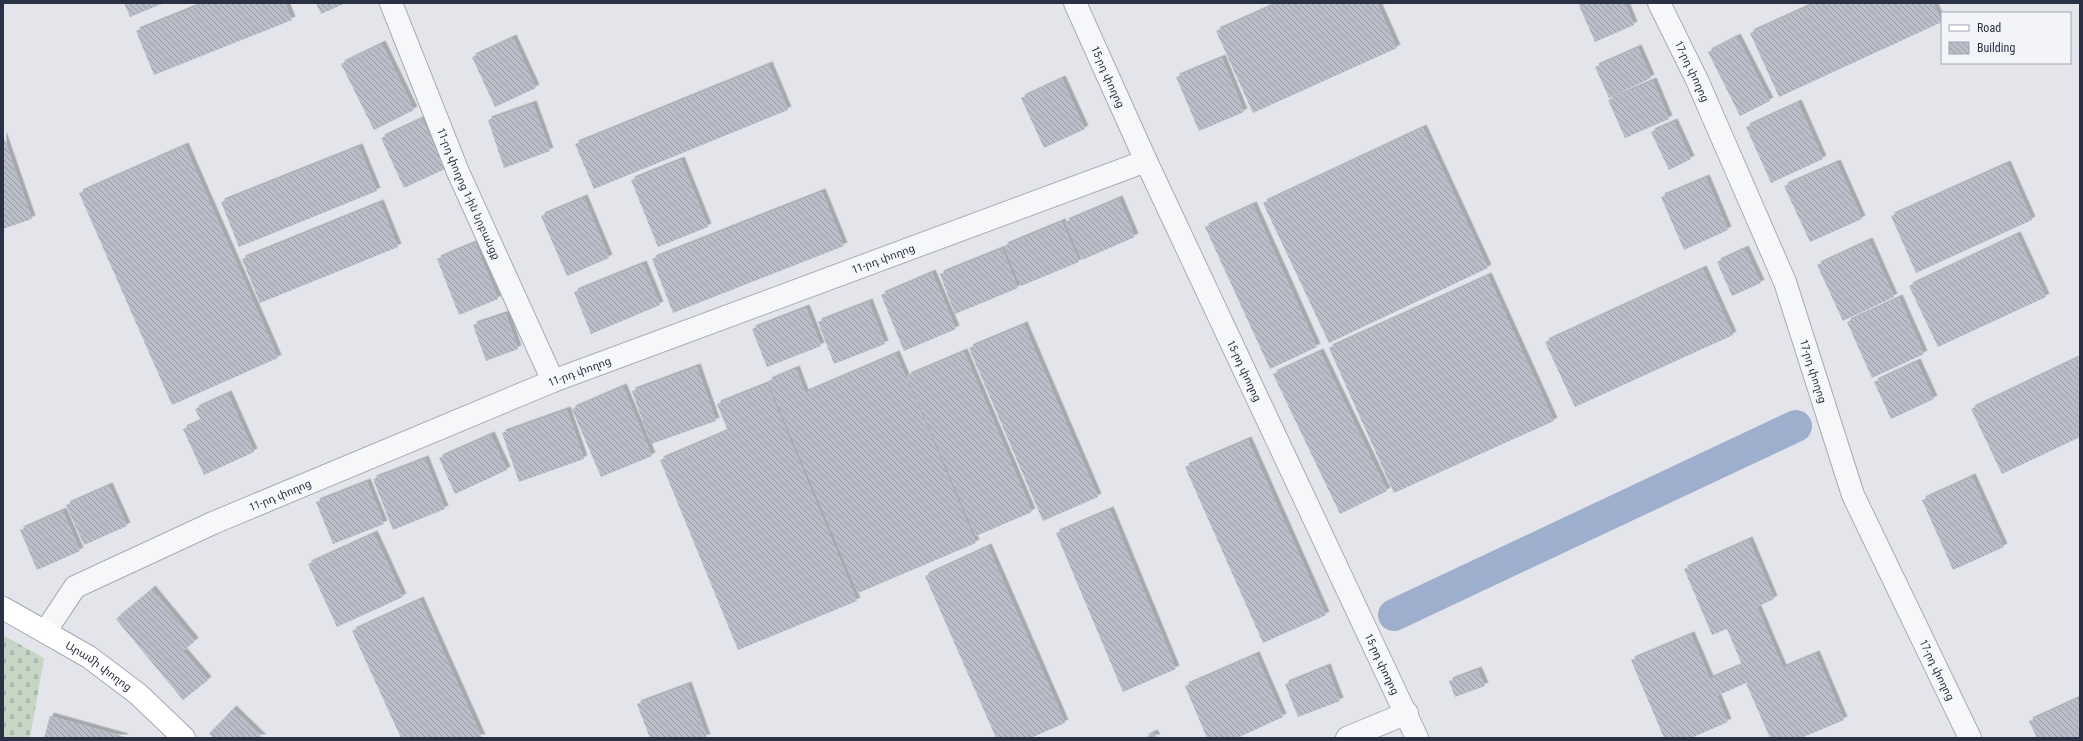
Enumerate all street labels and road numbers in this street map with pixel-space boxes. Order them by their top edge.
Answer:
street label: 17-րդ փողոց [1672,39,1712,104]
street label: 15-րդ փողոց [1089,44,1128,110]
street label: 11-րդ փողոց 1-ին նրբանցք [435,126,503,261]
street label: 11-րդ փողոց [850,241,917,276]
street label: 15-րդ փողոց [1225,338,1264,403]
street label: 17-րդ փողոց [1797,338,1830,405]
street label: 11-րդ փողոց [546,354,613,389]
street label: 11-րդ փողոց [247,476,313,514]
street label: 15-րդ փողոց [1362,631,1402,697]
street label: 17-րդ փողոց [1917,637,1957,703]
street label: Արամի փողոց [63,638,134,694]

